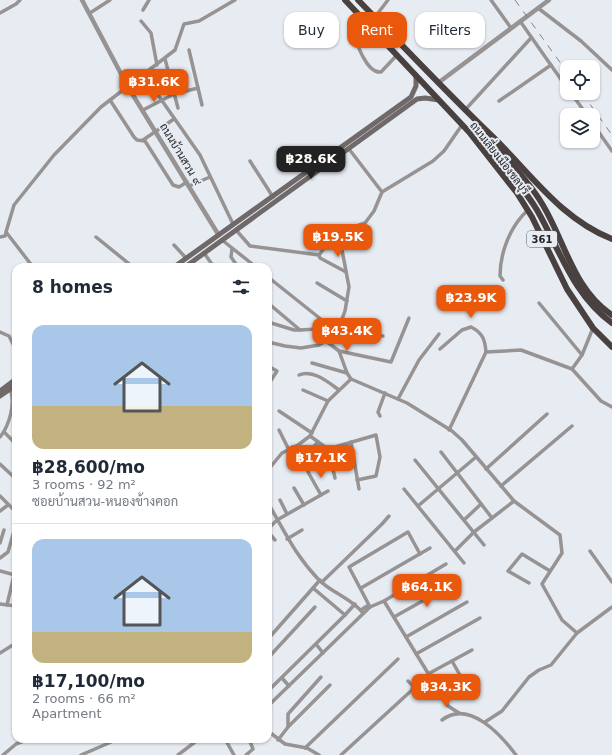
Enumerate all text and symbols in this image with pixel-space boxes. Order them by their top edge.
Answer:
chip: Buy [284,12,339,48]
chip: Rent [347,12,407,48]
chip: Filters [415,12,485,48]
map controls [560,60,600,148]
button: locate [560,60,600,100]
pin: ฿31.6K [121,69,187,103]
text: ฿31.6K [128,74,180,89]
button: layers [560,108,600,148]
street label: ถนนเลี่ยงเมืองชลบุรี [466,116,536,198]
street label: ถนนบ้านสวน ๙ [157,120,205,188]
pin: ฿28.6K [278,146,344,180]
text: ฿28.6K [285,151,337,166]
pin: ฿19.5K [305,224,371,258]
text: ฿19.5K [312,229,364,244]
road number: 361 [527,231,557,247]
icon: filters [230,276,252,298]
text: 8 homes [32,277,113,297]
pin: ฿23.9K [438,285,504,319]
text: ฿23.9K [445,290,497,305]
pin: ฿43.4K [314,318,380,352]
text: ฿43.4K [321,323,373,338]
icon: home [106,351,178,423]
pin: ฿17.1K [288,445,354,479]
text: ฿17.1K [295,450,347,465]
text: ฿28,600/mo [32,457,145,477]
text: 3 rooms · 92 m² [32,477,136,492]
text: ซอยบ้านสวน-หนองข้างคอก [32,494,178,509]
icon: home [106,565,178,637]
pin: ฿64.1K [394,574,460,608]
text: ฿64.1K [401,579,453,594]
text: ฿17,100/mo [32,671,145,691]
pin: ฿34.3K [413,674,479,708]
text: ฿34.3K [420,679,472,694]
text: 2 rooms · 66 m² [32,691,136,706]
text: Apartment [32,706,102,721]

